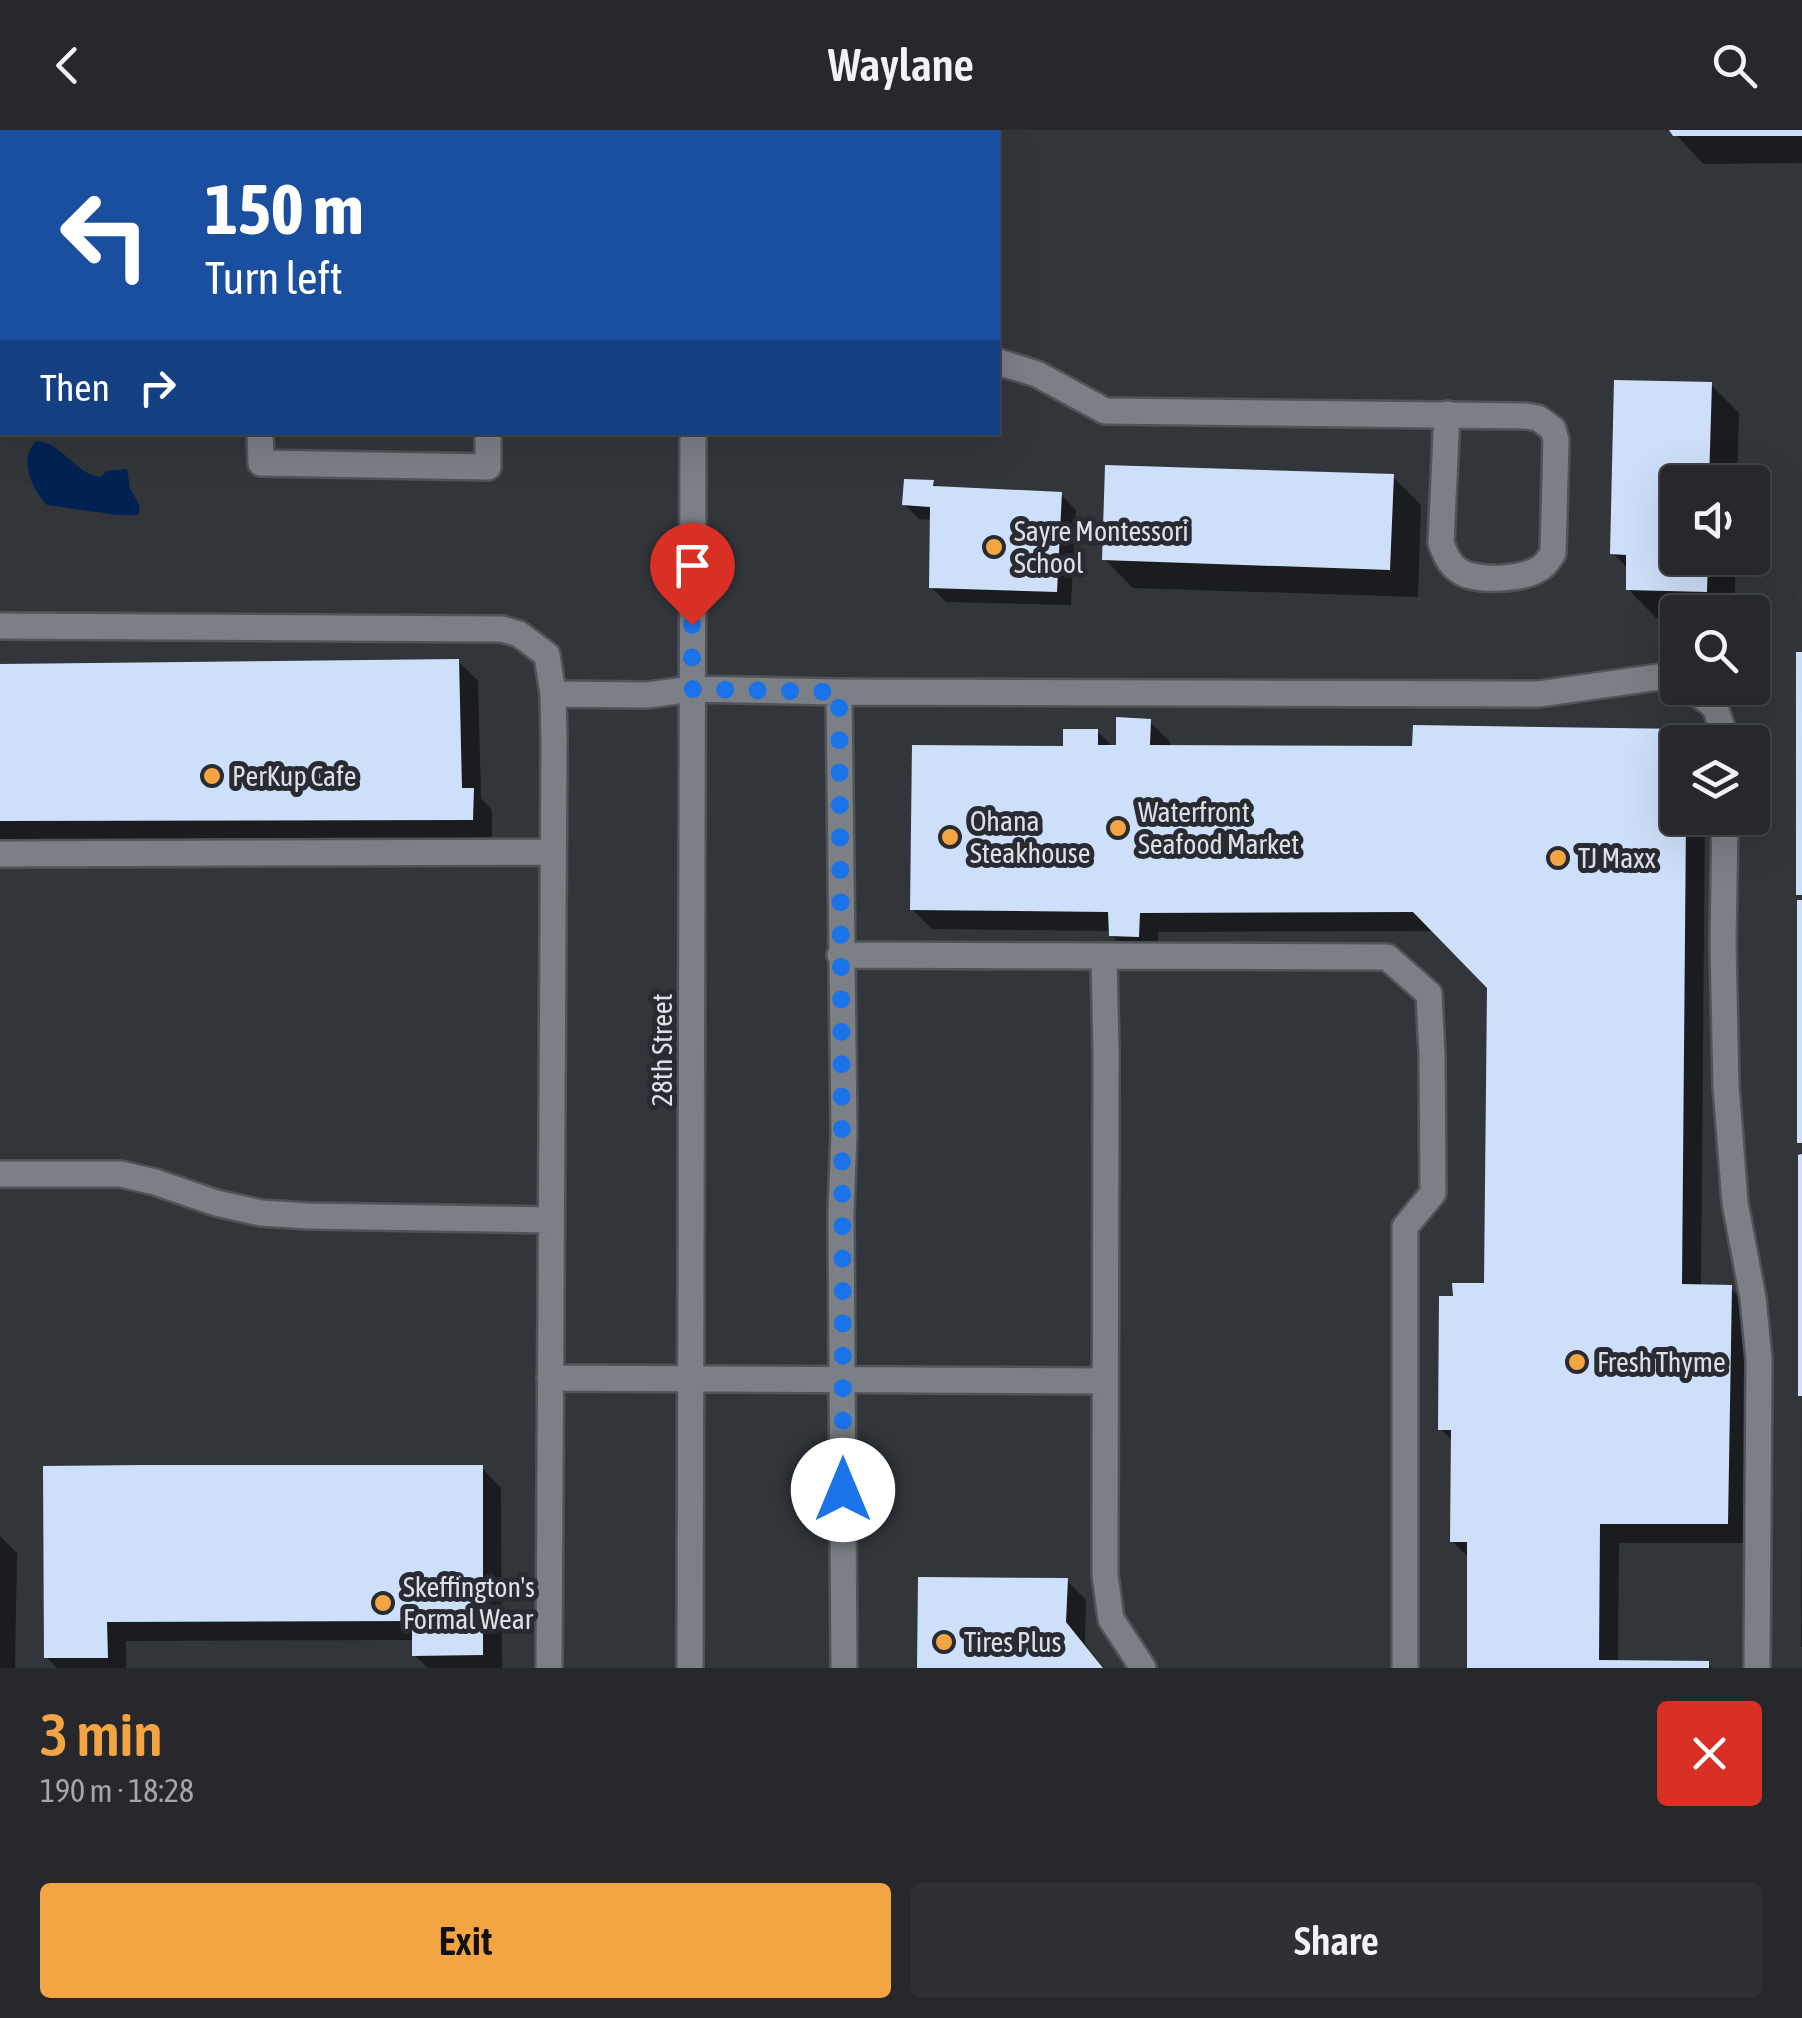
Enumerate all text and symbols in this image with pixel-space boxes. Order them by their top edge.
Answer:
icon: back [40,38,95,93]
icon: search [1707,38,1762,93]
text: Waylane [828,39,974,91]
text: 150 m [205,169,364,249]
icon: left [40,170,170,300]
text: Turn left [205,252,343,304]
icon: right [130,360,185,415]
text: Then [40,366,110,409]
map controls [1660,465,1770,835]
button: sound [1660,465,1770,575]
place label: Sayre Montessori School [1014,515,1189,579]
pin [650,523,735,626]
marker: Sayre Montessori School [983,536,1005,558]
icon: arrive [665,538,720,593]
button: search [1660,595,1770,705]
button: layers [1660,725,1770,835]
place label: PerKup Cafe [232,760,357,792]
marker: PerKup Cafe [201,765,223,787]
place label: Waterfront Seafood Market [1138,796,1299,860]
place label: Ohana Steakhouse [970,805,1090,869]
marker: Waterfront Seafood Market [1107,817,1129,839]
marker: Ohana Steakhouse [939,826,961,848]
place label: TJ Maxx [1578,842,1656,874]
marker: TJ Maxx [1547,847,1569,869]
street label: 28th Street [646,993,678,1107]
place label: Fresh Thyme [1597,1346,1726,1378]
marker: Fresh Thyme [1566,1351,1588,1373]
position arrow [791,1438,895,1542]
place label: Skeffington's Formal Wear [403,1571,535,1635]
marker: Skeffington's Formal Wear [372,1592,394,1614]
place label: Tires Plus [964,1626,1061,1658]
marker: Tires Plus [933,1631,955,1653]
text: 3 min [40,1700,163,1769]
button: close [1657,1701,1762,1806]
text: 190 m · 18:28 [40,1772,194,1809]
button: Exit [40,1883,891,1998]
button: Share [911,1883,1762,1998]

